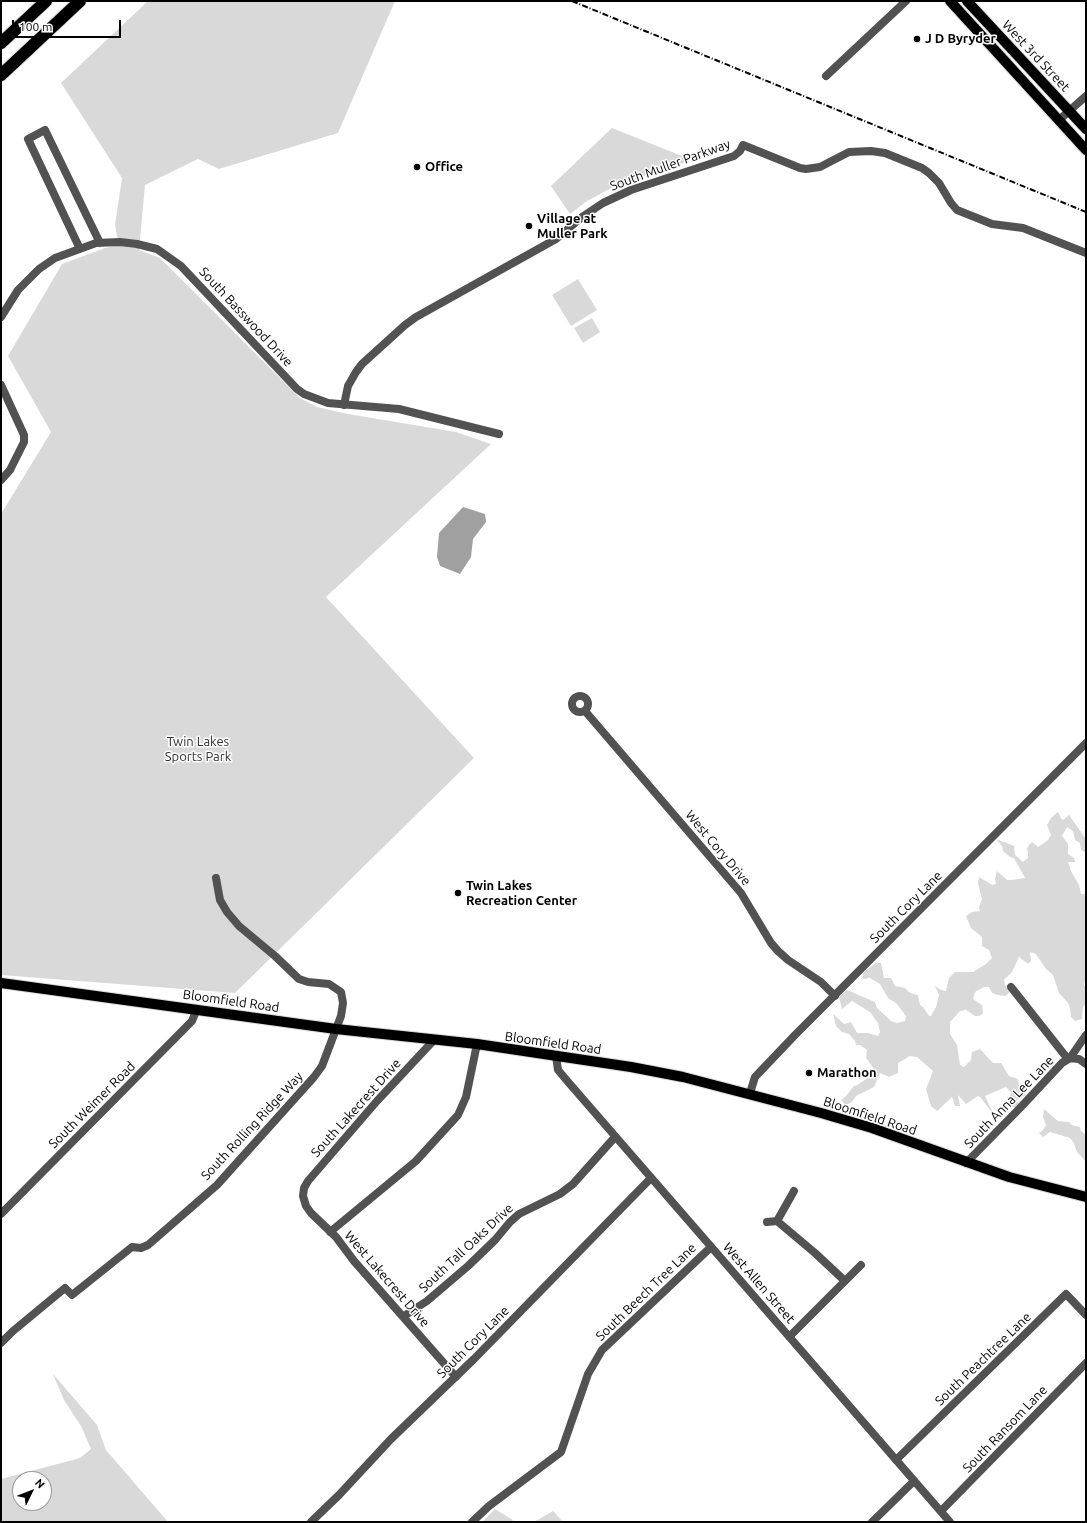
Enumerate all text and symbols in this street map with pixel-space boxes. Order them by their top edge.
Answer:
scale bar [14,12,123,38]
street label: West 3rd Street [999,17,1073,95]
text: 100 m [19,20,52,33]
place label: J D Byryder [925,31,996,47]
marker: J D Byryder [912,34,922,44]
street label: South Muller Parkway [608,136,732,194]
place label: Office [425,159,463,175]
marker: Office [412,162,422,172]
place label: Village at Muller Park [537,211,608,242]
marker: Village at Muller Park [524,221,534,231]
street label: South Basswood Drive [196,264,296,370]
park label: Twin Lakes Sports Park [165,734,231,765]
street label: West Cory Drive [682,807,754,889]
street label: South Cory Lane [867,868,945,946]
place label: Twin Lakes Recreation Center [466,878,577,909]
marker: Twin Lakes Recreation Center [453,888,463,898]
street label: Bloomfield Road [182,987,280,1015]
street label: Bloomfield Road [504,1029,602,1057]
street label: South Anna Lee Lane [961,1053,1057,1151]
street label: South Lakecrest Drive [308,1056,404,1160]
street label: South Weimer Road [46,1059,138,1151]
place label: Marathon [817,1065,877,1081]
marker: Marathon [804,1068,814,1078]
street label: South Rolling Ridge Way [198,1069,306,1183]
street label: Bloomfield Road [821,1094,919,1138]
street label: South Tall Oaks Drive [416,1200,516,1296]
street label: West Lakecrest Drive [341,1228,433,1330]
street label: West Allen Street [720,1239,798,1327]
street label: South Beech Tree Lane [593,1240,699,1344]
street label: South Cory Lane [434,1303,512,1381]
street label: South Peachtree Lane [932,1309,1034,1409]
street label: South Ransom Lane [959,1382,1051,1476]
north arrow [12,1471,52,1511]
text: N [33,1476,47,1491]

